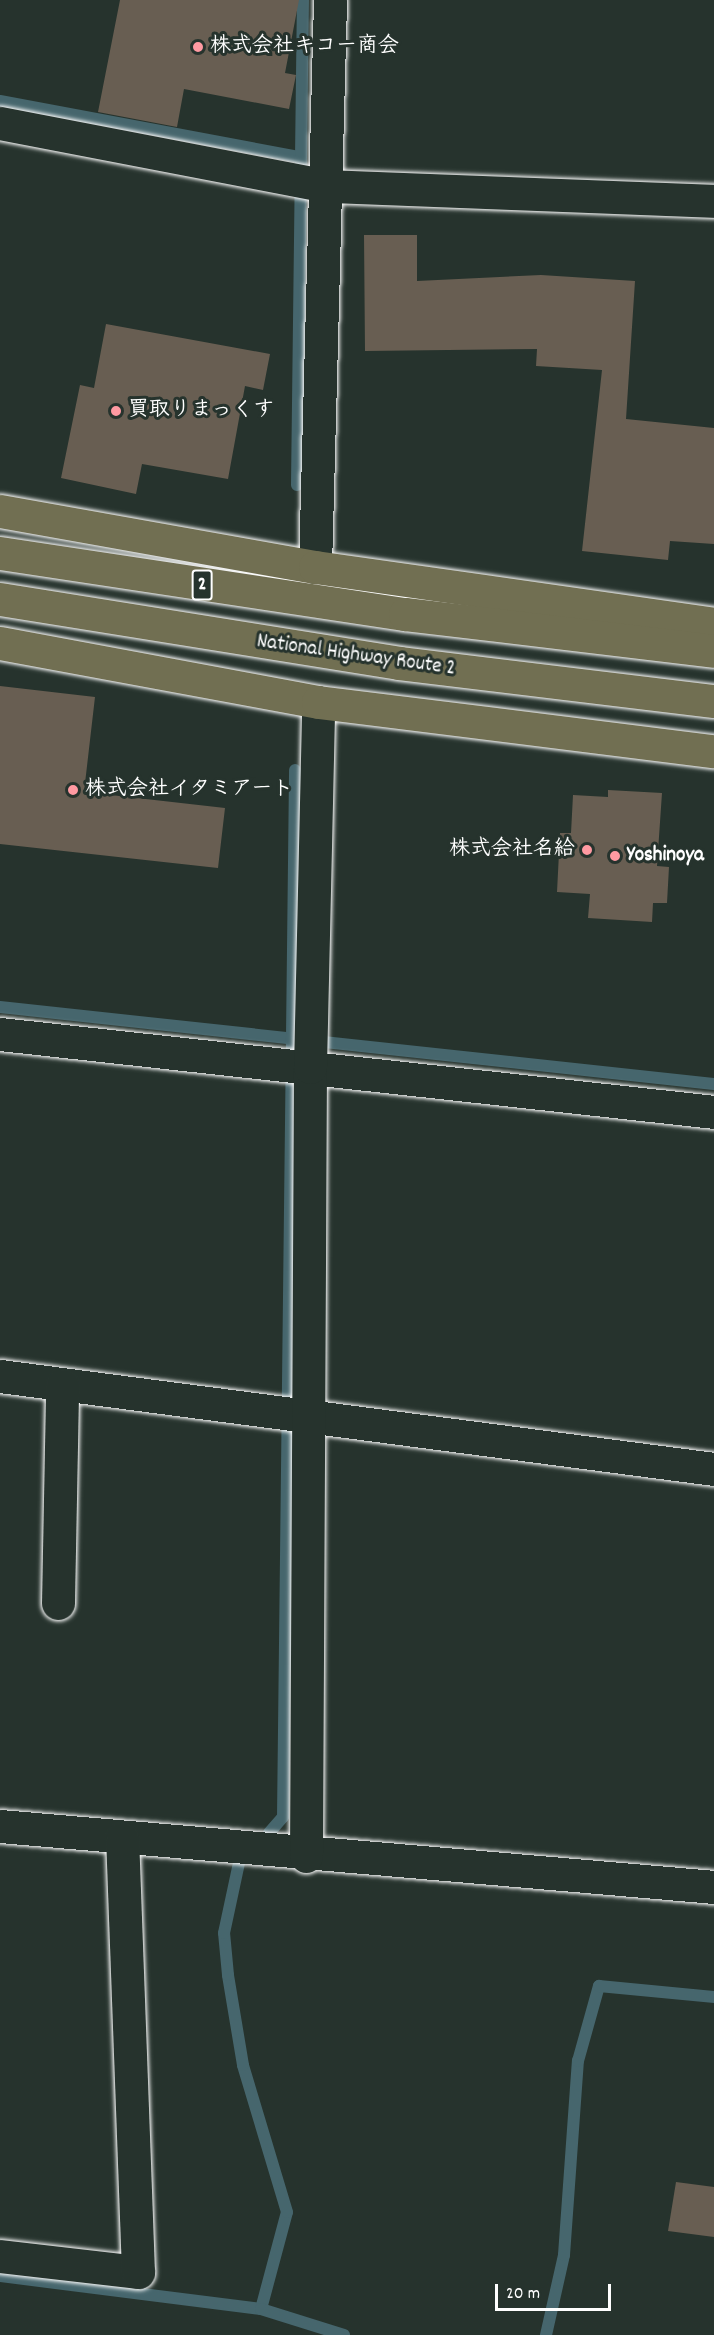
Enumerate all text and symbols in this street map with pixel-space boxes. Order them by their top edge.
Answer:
place label: 株式会社キコー商会 [210,34,399,60]
marker: 株式会社キコー商会 [191,40,205,54]
place label: 買取りまっくす [128,398,275,424]
marker: 買取りまっくす [109,404,123,418]
road number: 2 [192,568,212,602]
street label: National Highway Route 2 [255,630,457,682]
place label: 株式会社イタミアート [85,777,294,803]
marker: 株式会社イタミアート [66,783,80,797]
place label: 株式会社名給 [449,837,575,863]
marker: 株式会社名給 [580,843,594,857]
place label: Yoshinoya [627,843,704,869]
marker: Yoshinoya [608,849,622,863]
scale bar [498,2272,614,2310]
text: 20 m [506,2282,540,2307]

